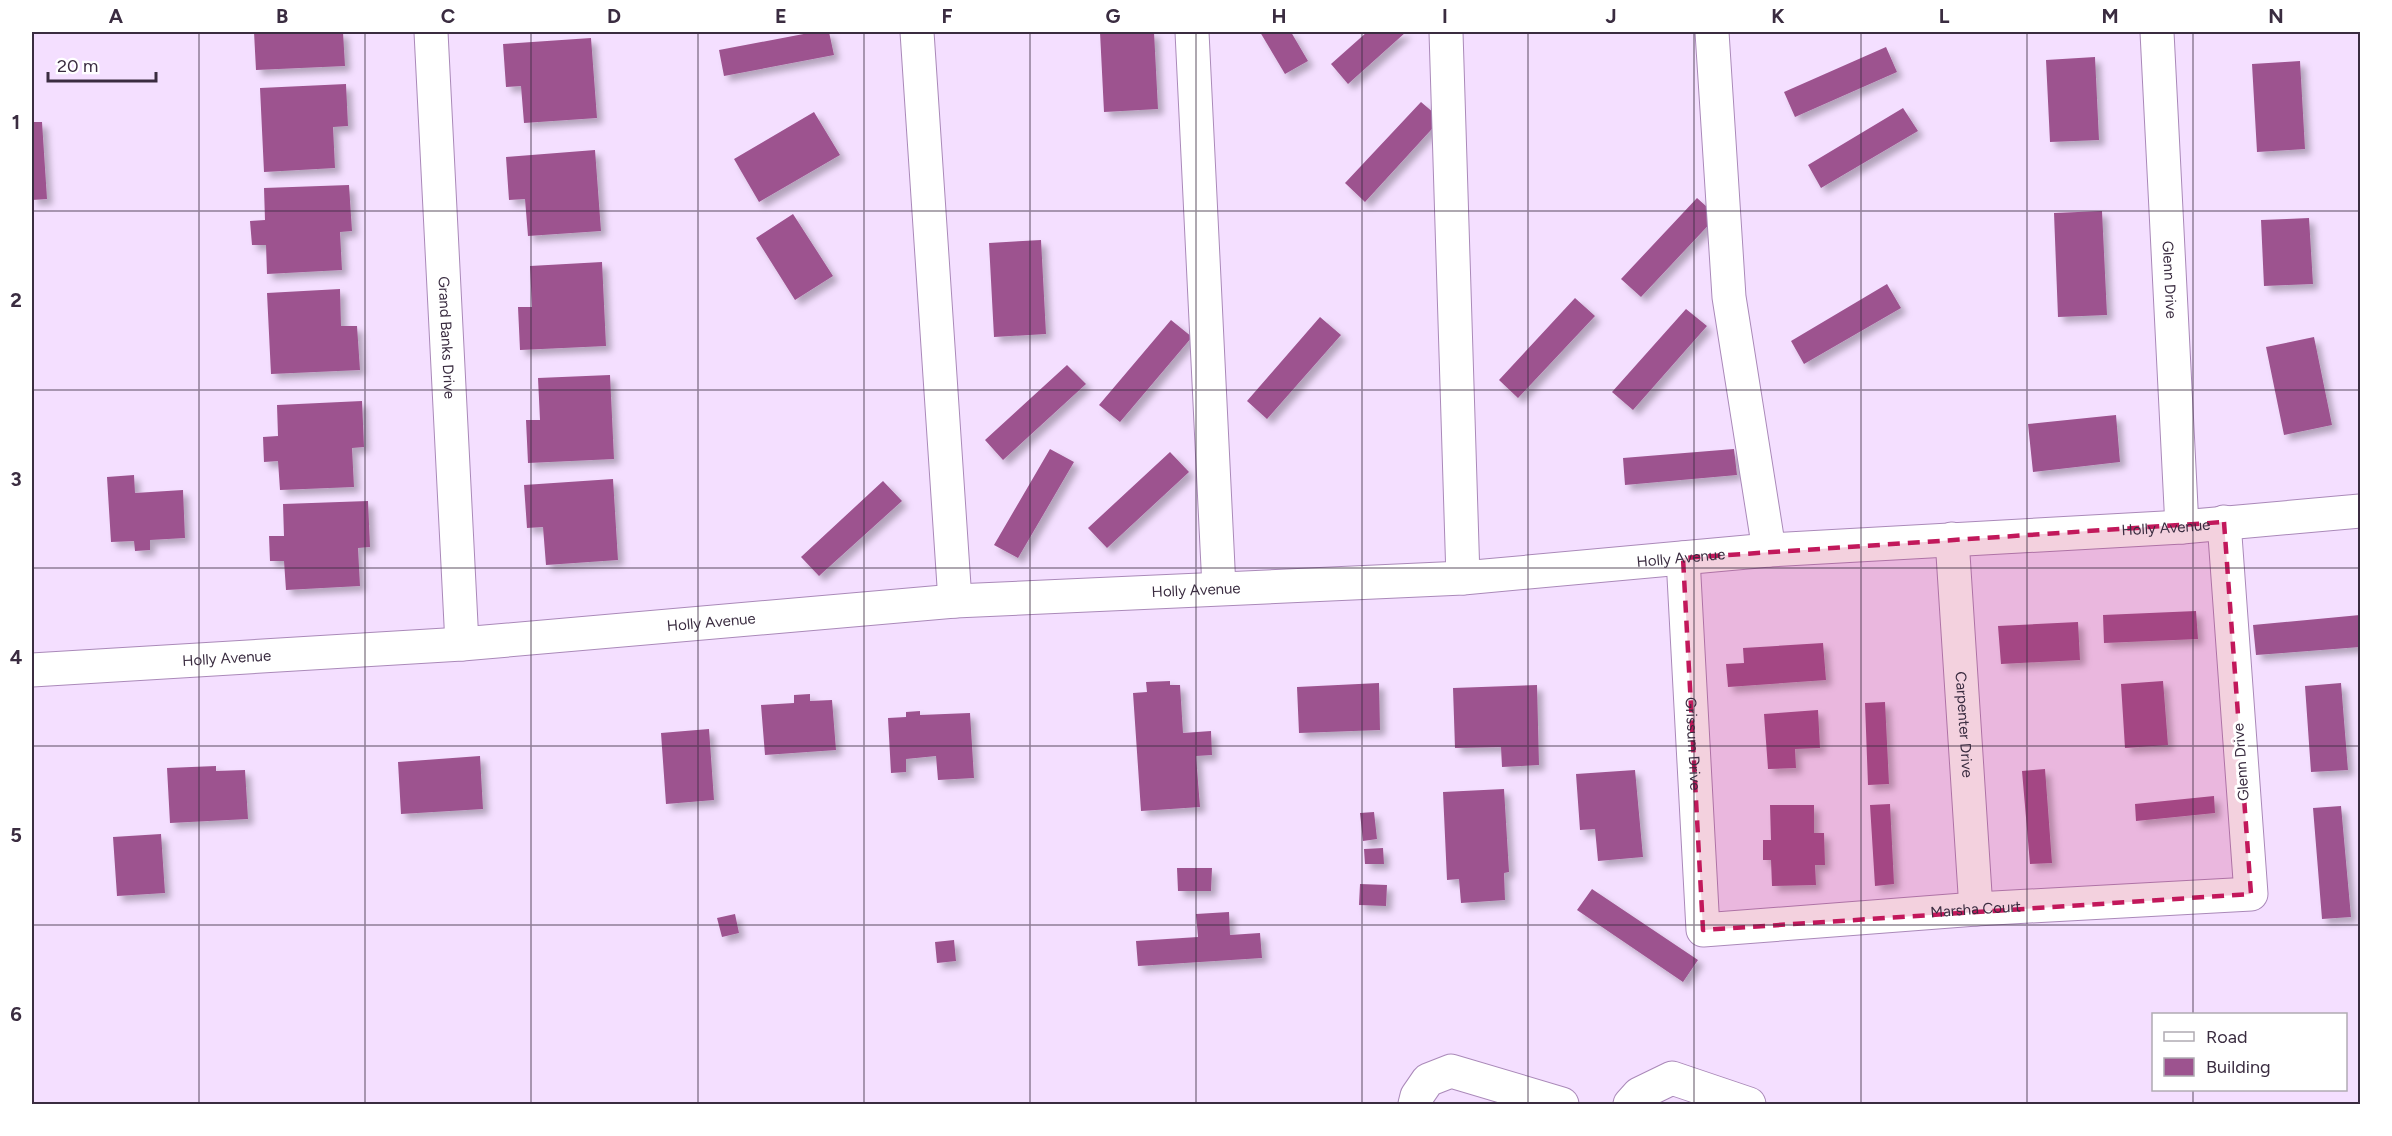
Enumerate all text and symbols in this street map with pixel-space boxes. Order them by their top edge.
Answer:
text: A [109,4,124,28]
text: B [276,4,288,28]
text: C [441,4,455,28]
text: D [607,4,621,28]
text: E [775,4,787,28]
text: F [941,4,953,28]
text: G [1106,4,1121,28]
text: H [1272,4,1287,28]
text: I [1442,4,1448,28]
text: J [1605,4,1617,28]
text: K [1771,4,1785,28]
text: L [1939,4,1950,28]
text: M [2101,4,2119,28]
text: N [2268,4,2284,28]
scale bar [48,45,156,83]
text: 20 m [57,55,98,77]
text: 1 [12,110,20,134]
street label: Glenn Drive [2159,240,2180,319]
street label: Grand Banks Drive [434,276,459,399]
text: 2 [10,288,22,312]
text: 3 [10,467,22,491]
street label: Holly Avenue [2121,515,2211,539]
street label: Holly Avenue [1636,545,1726,571]
street label: Holly Avenue [1151,579,1241,601]
street label: Holly Avenue [666,609,756,635]
text: 4 [10,645,23,669]
street label: Holly Avenue [182,647,272,670]
street label: Carpenter Drive [1952,671,1976,778]
street label: Grissum Drive [1681,697,1704,791]
street label: Glenn Drive [2229,722,2253,802]
text: 5 [10,823,22,847]
street label: Marsha Court [1930,898,2022,921]
text: 6 [10,1002,22,1026]
legend [2152,1013,2347,1091]
text: Road [2206,1026,2247,1048]
text: Building [2206,1056,2271,1078]

